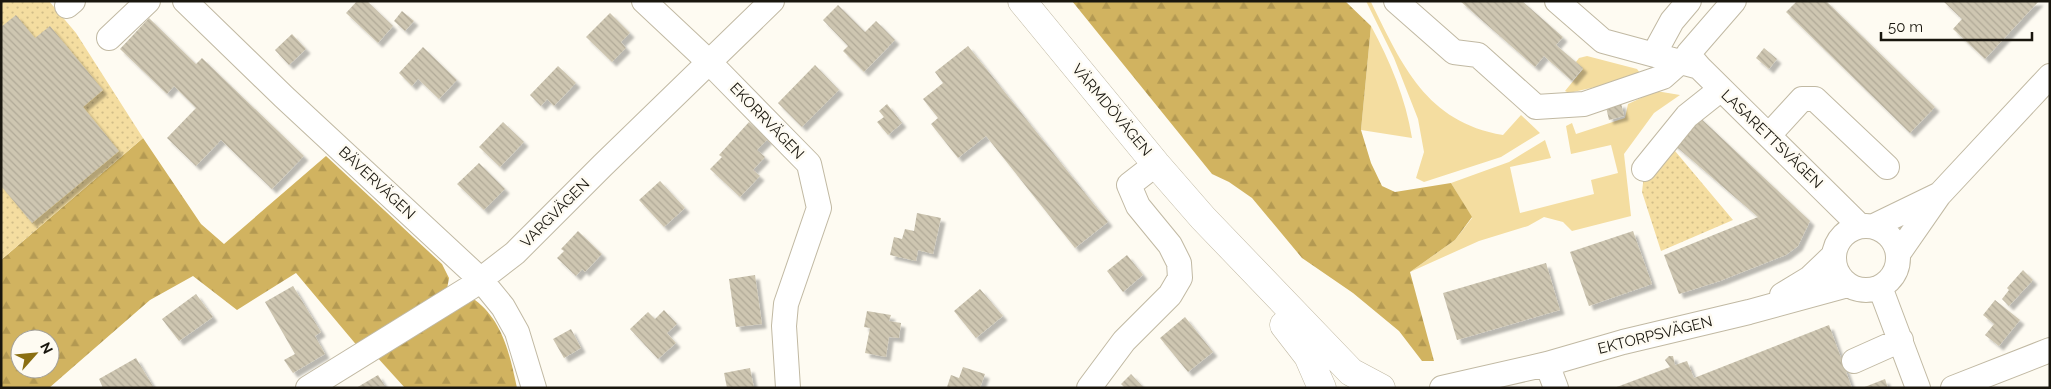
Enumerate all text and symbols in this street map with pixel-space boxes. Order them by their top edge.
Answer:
scale bar [1881,10,2032,42]
text: 50 m [1888,18,1923,36]
street label: VÄRMDÖVÄGEN [1068,60,1156,160]
street label: EKORRVÄGEN [726,78,809,163]
street label: LASARETTSVÄGEN [1717,85,1827,192]
street label: BÄVERVÄGEN [335,142,420,223]
street label: VARGVÄGEN [516,174,593,251]
street label: EKTORPSVÄGEN [1596,311,1714,358]
north arrow [10,329,60,379]
text: N [37,340,56,356]

